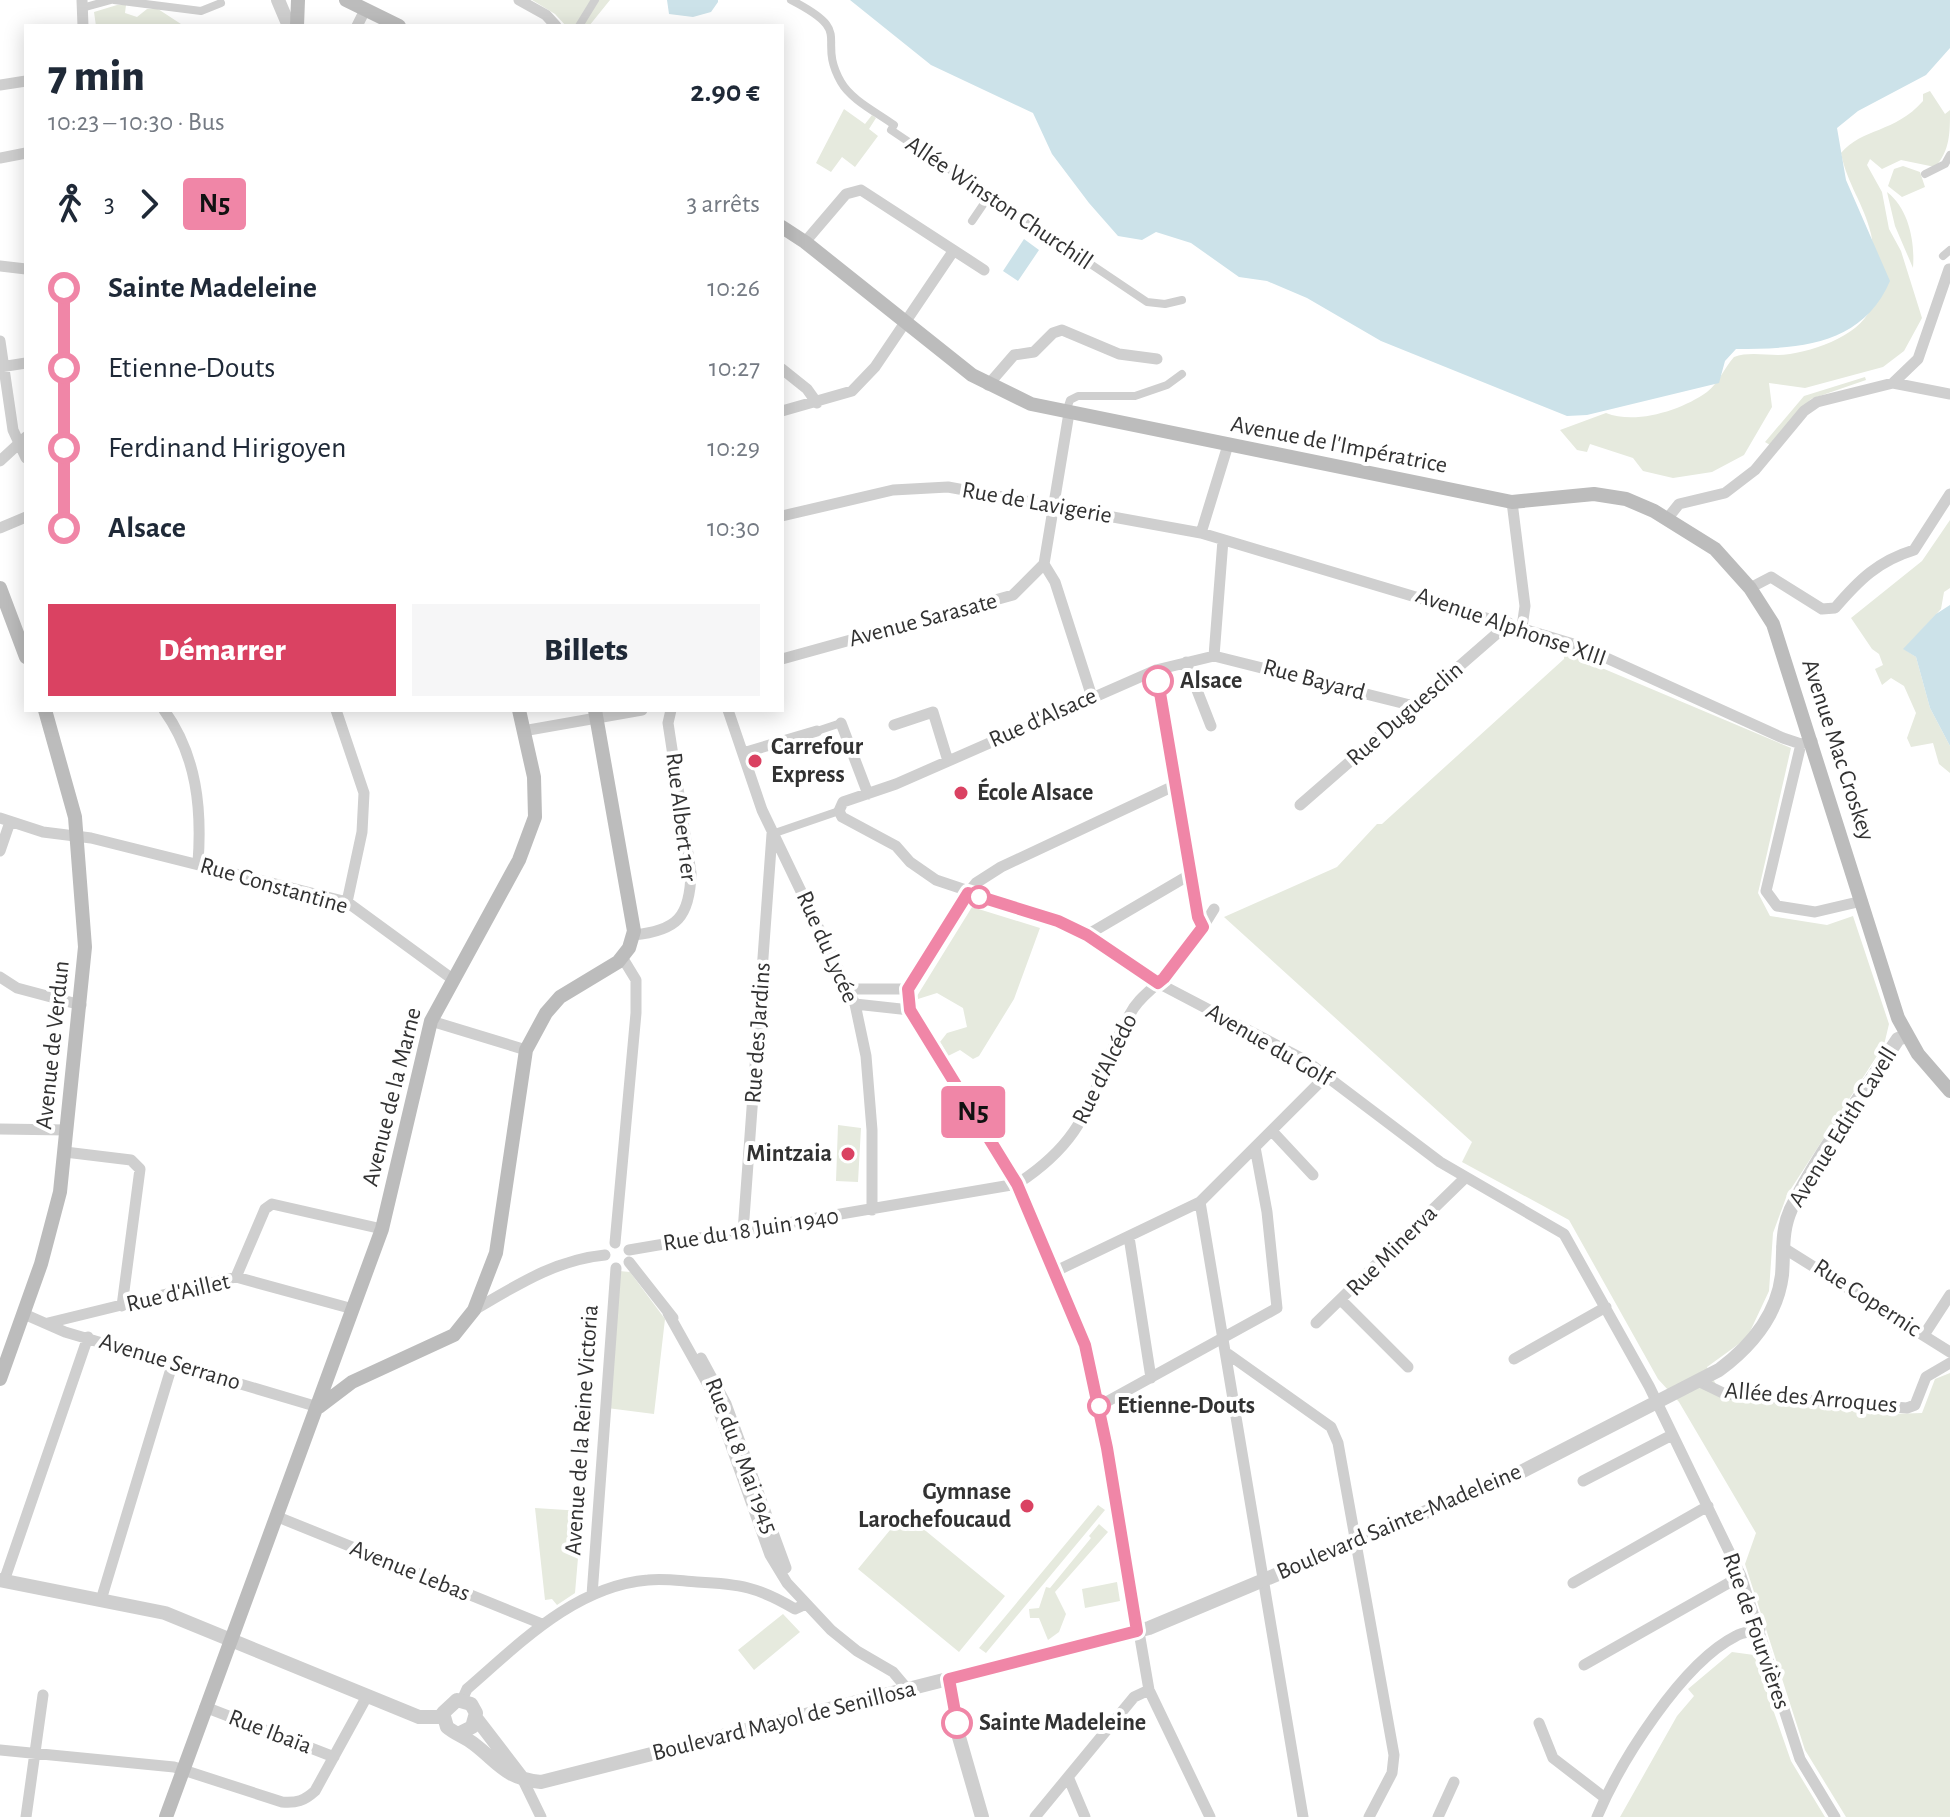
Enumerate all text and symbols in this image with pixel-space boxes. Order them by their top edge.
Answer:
text: 7 min [48,55,145,99]
text: 2.90 € [690,77,760,107]
text: 10:23 – 10:30 · Bus [48,109,225,135]
street label: Allée Winston Churchill [901,132,1097,274]
icon: walk [48,182,92,226]
icon: forward [127,182,171,226]
text: N5 [199,190,230,218]
text: 3 [104,191,115,217]
text: 3 arrêts [687,191,760,217]
text: Sainte Madeleine [108,273,317,303]
text: 10:26 [707,275,760,301]
text: Etienne-Douts [108,353,275,383]
text: 10:27 [709,355,760,381]
street label: Avenue de l'Impératrice [1229,412,1449,478]
text: Ferdinand Hirigoyen [108,433,347,463]
text: 10:29 [707,435,760,461]
street label: Rue de Lavigerie [960,478,1114,528]
text: Alsace [108,513,186,543]
text: 10:30 [707,515,760,541]
street label: Avenue Alphonse XIII [1413,583,1609,671]
street label: Avenue Sarasate [846,589,1000,651]
button: Démarrer [48,604,396,696]
button: Billets [412,604,760,696]
street label: Rue Bayard [1260,655,1368,705]
street label: Avenue Mac Croskey [1797,656,1879,844]
street label: Rue Duguesclin [1342,657,1468,771]
marker: Alsace [1143,666,1173,696]
place label: Alsace [1180,669,1242,693]
street label: Rue d'Alsace [986,684,1100,752]
place label: Carrefour Express [771,735,864,787]
street label: Rue Albert 1er [661,751,701,883]
marker: Carrefour Express [746,752,764,770]
place label: École Alsace [977,777,1093,805]
marker: École Alsace [952,784,970,802]
street label: Rue Constantine [197,853,351,919]
unlabelled marker [968,886,990,908]
street label: Rue du Lycée [792,888,862,1006]
street label: Avenue de Verdun [32,959,74,1131]
street label: Rue des Jardins [741,962,775,1104]
street label: Avenue du Golf [1202,999,1338,1092]
street label: Avenue de la Marne [358,1005,426,1189]
street label: Rue d'Alcédo [1068,1010,1142,1128]
street label: Avenue Edith Cavell [1784,1043,1902,1211]
line badge: N5 [937,1086,1009,1138]
text: N5 [957,1098,989,1126]
place label: Mintzaia [746,1142,832,1166]
marker: Mintzaia [839,1145,857,1163]
street label: Rue Minerva [1342,1201,1442,1301]
street label: Rue du 18 Juin 1940 [661,1204,841,1256]
street label: Rue Copernic [1809,1255,1925,1341]
street label: Rue d'Aillet [124,1269,232,1317]
street label: Avenue de la Reine Victoria [561,1304,603,1556]
street label: Avenue Serrano [97,1329,243,1395]
street label: Rue du 8 Mai 1945 [700,1375,782,1537]
street label: Allée des Arroques [1724,1378,1898,1418]
place label: Etienne-Douts [1117,1394,1255,1418]
marker: Etienne-Douts [1088,1395,1110,1417]
street label: Boulevard Sainte-Madeleine [1273,1460,1525,1584]
place label: Gymnase Larochefoucaud [858,1480,1011,1532]
marker: Gymnase Larochefoucaud [1018,1497,1036,1515]
street label: Avenue Lebas [347,1536,473,1606]
street label: Rue de Fourvières [1718,1550,1794,1712]
street label: Boulevard Mayol de Senillosa [650,1677,918,1765]
street label: Rue Ibaïa [225,1705,315,1759]
marker: Sainte Madeleine [942,1708,972,1738]
place label: Sainte Madeleine [979,1711,1146,1735]

